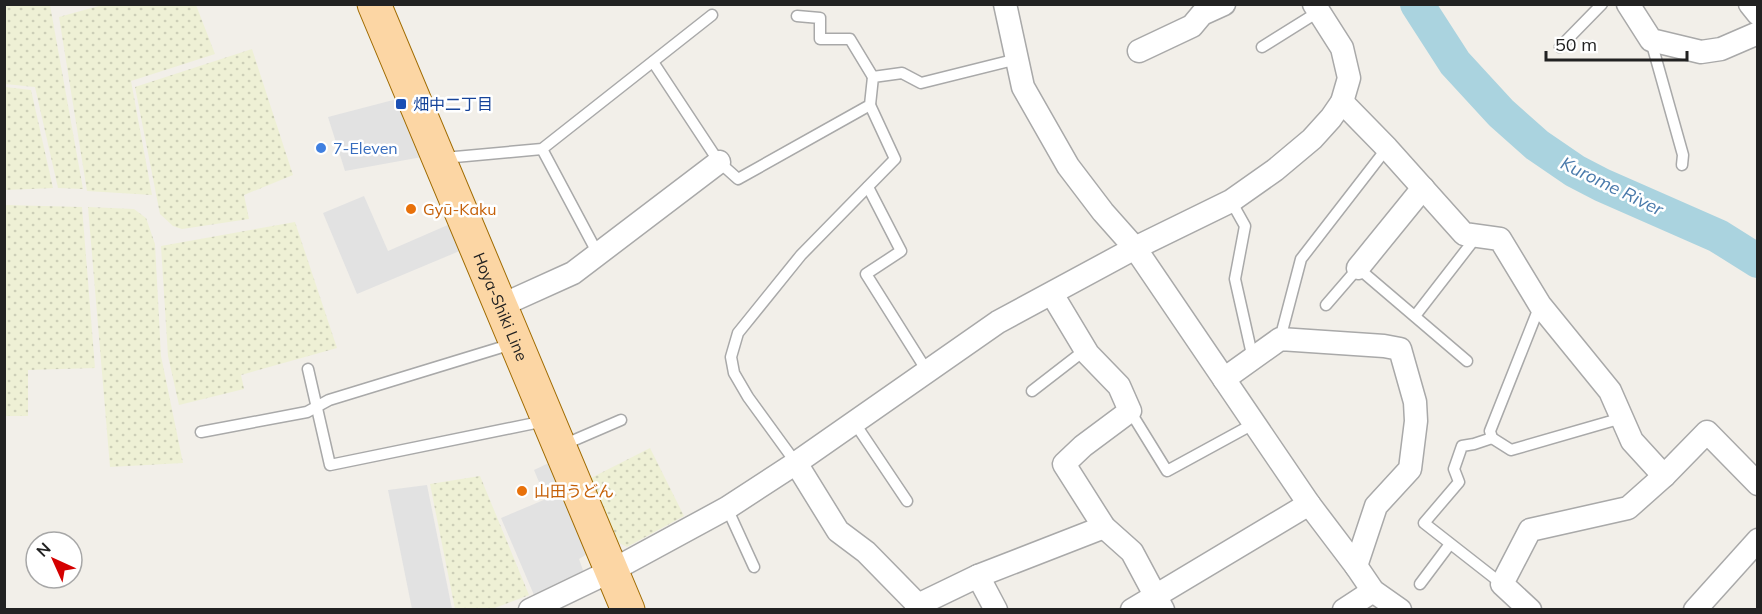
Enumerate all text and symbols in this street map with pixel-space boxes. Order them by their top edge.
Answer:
scale bar [1546,24,1687,62]
text: 50 m [1555,33,1597,56]
place label: 畑中二丁目 [413,94,493,114]
marker: 畑中二丁目 [394,97,408,111]
place label: 7-Eleven [333,138,398,158]
marker: 7-Eleven [314,141,328,155]
water label: Kurome River [1557,151,1668,221]
place label: Gyū-Kaku [423,199,497,219]
marker: Gyū-Kaku [404,202,418,216]
street label: Hoya-Shiki Line [469,249,532,364]
place label: 山田うどん [534,481,614,501]
marker: 山田うどん [515,484,529,498]
north arrow [24,530,84,590]
text: N [32,538,55,561]

